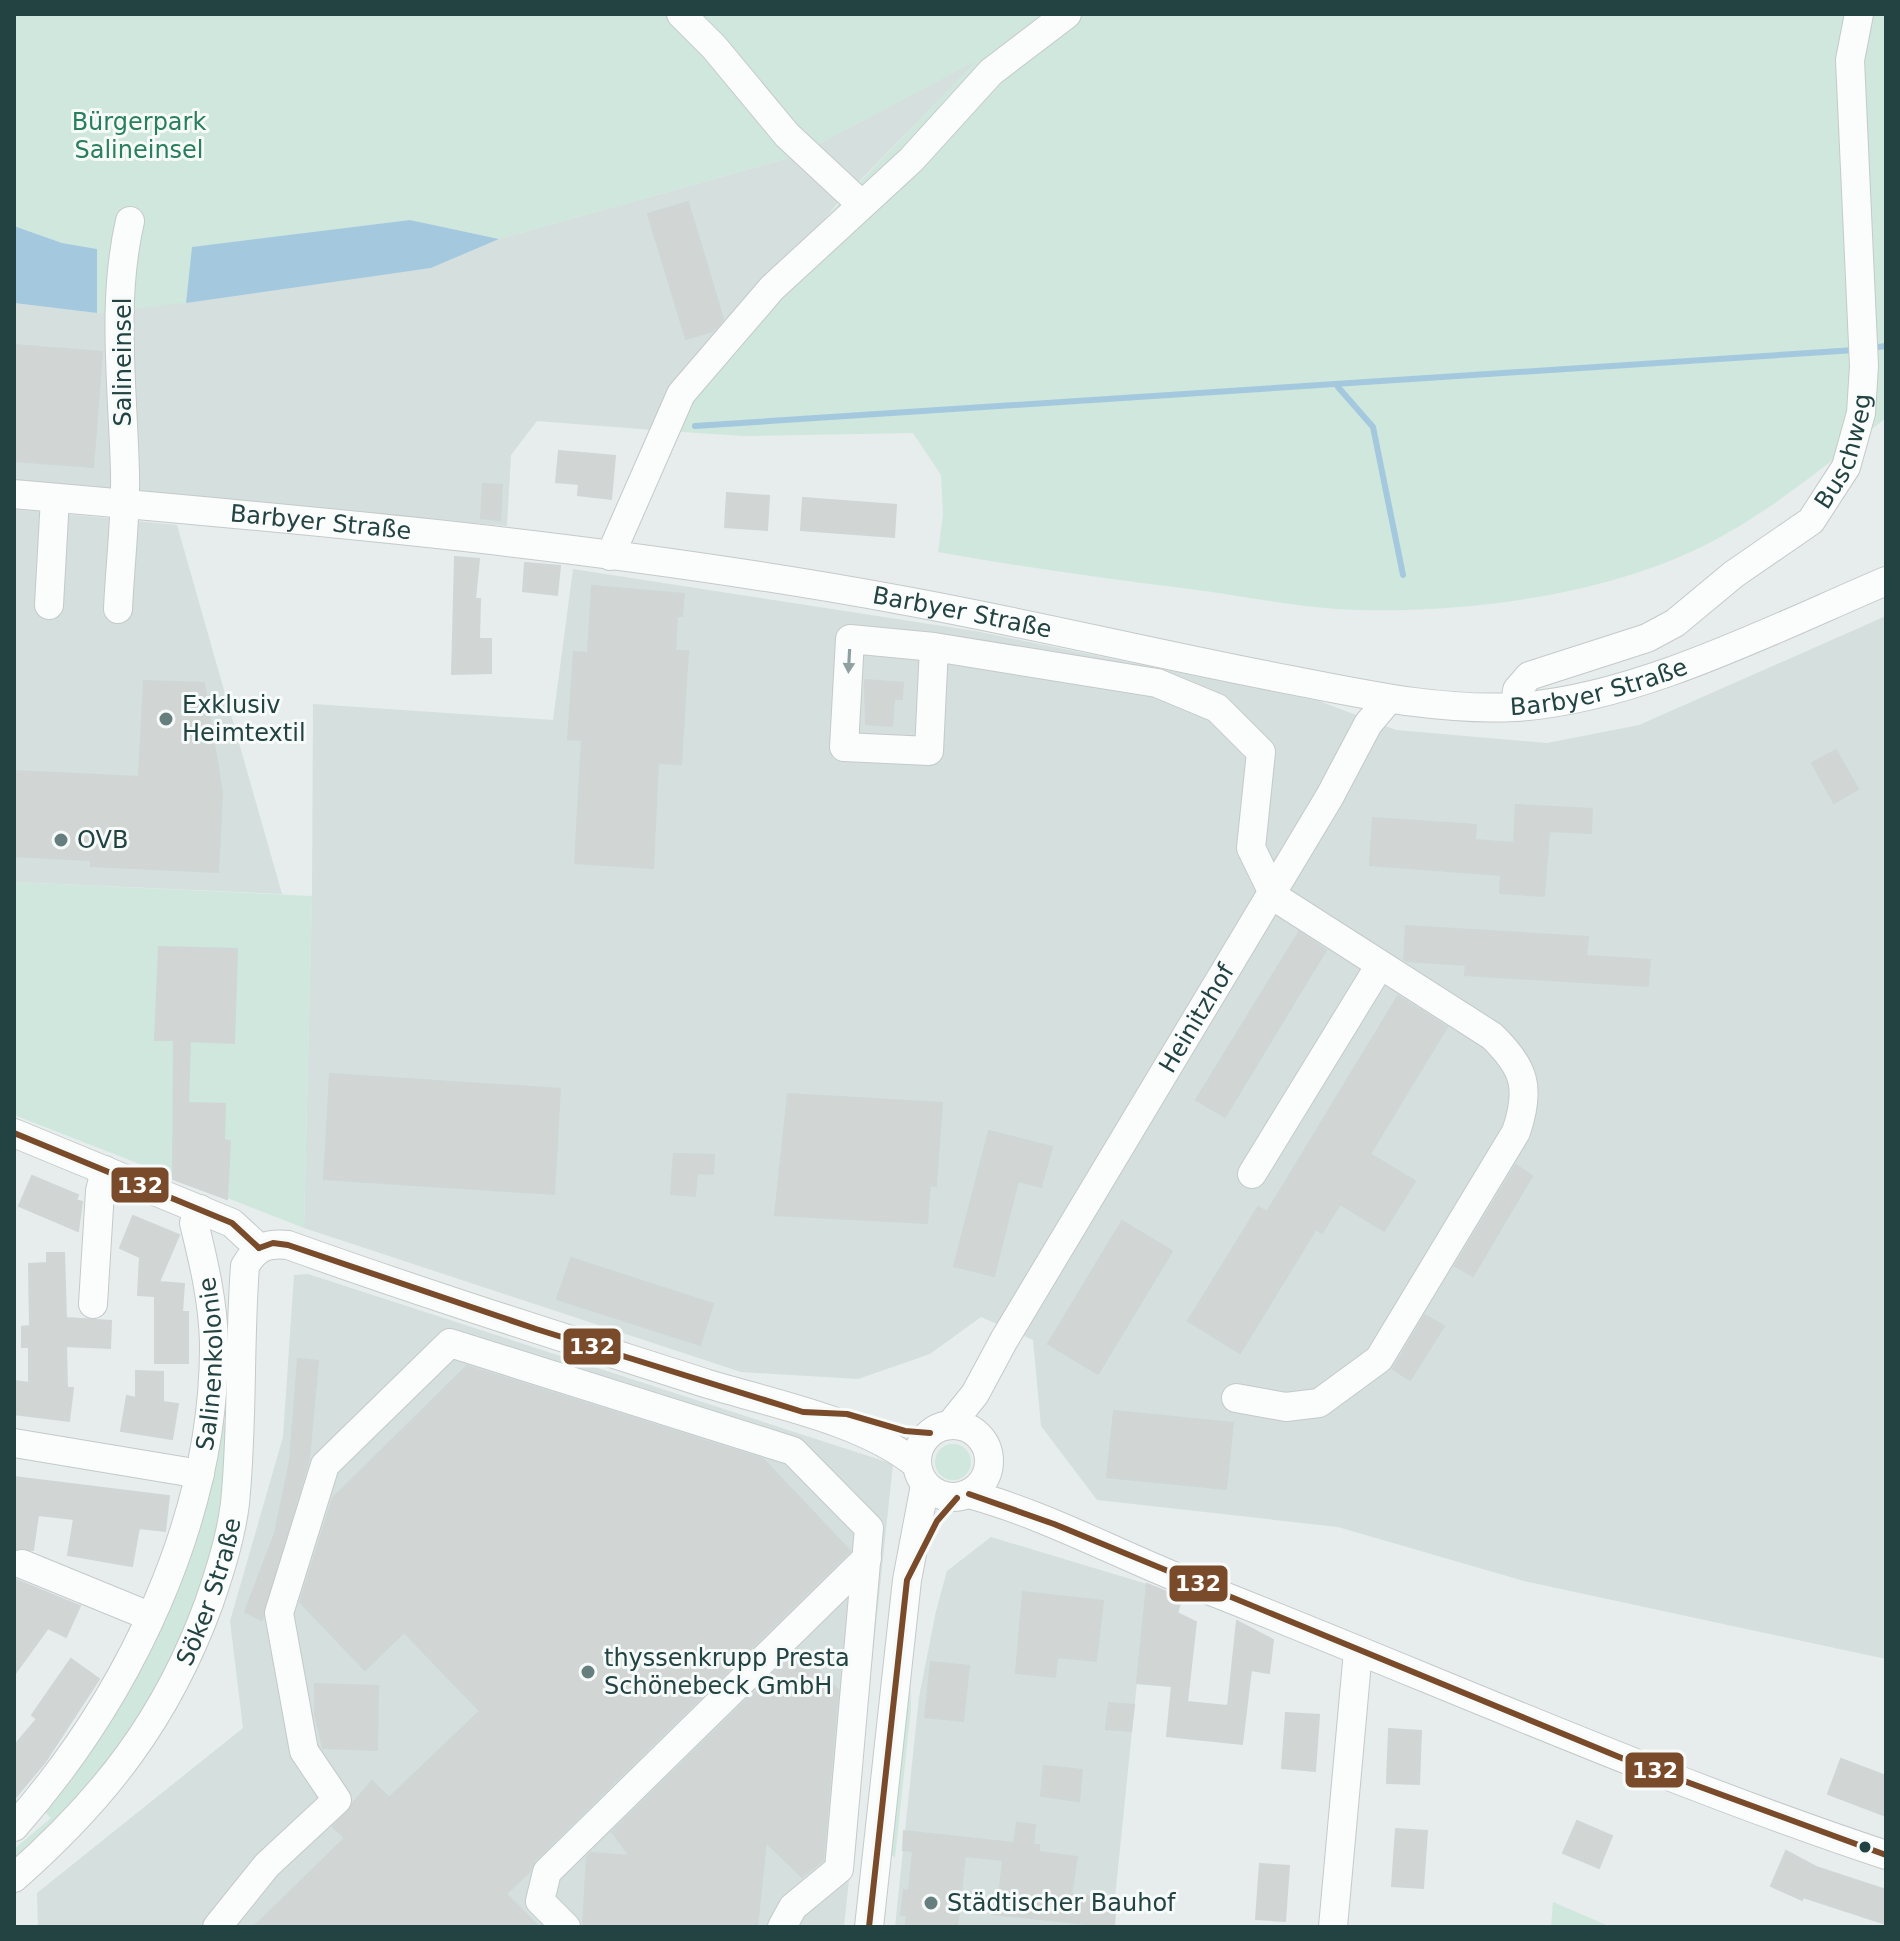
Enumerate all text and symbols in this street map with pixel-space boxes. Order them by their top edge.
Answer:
park label: Bürgerpark Salineinsel [72,108,206,164]
street label: Salineinsel [109,297,137,427]
street label: Buschweg [1809,393,1876,514]
street label: Barbyer Straße [229,499,413,545]
street label: Barbyer Straße [870,581,1054,644]
one-way arrow [842,649,855,674]
street label: Barbyer Straße [1509,653,1691,721]
place label: Exklusiv Heimtextil [182,691,306,747]
marker: Exklusiv Heimtextil [157,710,175,728]
place label: OVB [77,826,128,854]
marker: OVB [52,831,70,849]
street label: Heinitzhof [1153,959,1240,1078]
line badge: 132 [110,1166,170,1204]
text: 132 [117,1173,163,1198]
street label: Salinenkolonie [191,1275,228,1453]
line badge: 132 [562,1327,622,1366]
text: 132 [569,1334,615,1359]
street label: Söker Straße [171,1515,247,1670]
line badge: 132 [1168,1564,1229,1603]
text: 132 [1175,1571,1221,1596]
place label: thyssenkrupp Presta Schönebeck GmbH [604,1644,850,1700]
marker: thyssenkrupp Presta Schönebeck GmbH [579,1663,597,1681]
line badge: 132 [1624,1751,1685,1789]
text: 132 [1632,1758,1678,1783]
unlabelled marker [1857,1839,1873,1855]
place label: Städtischer Bauhof [947,1889,1176,1917]
marker: Städtischer Bauhof [922,1894,940,1912]

